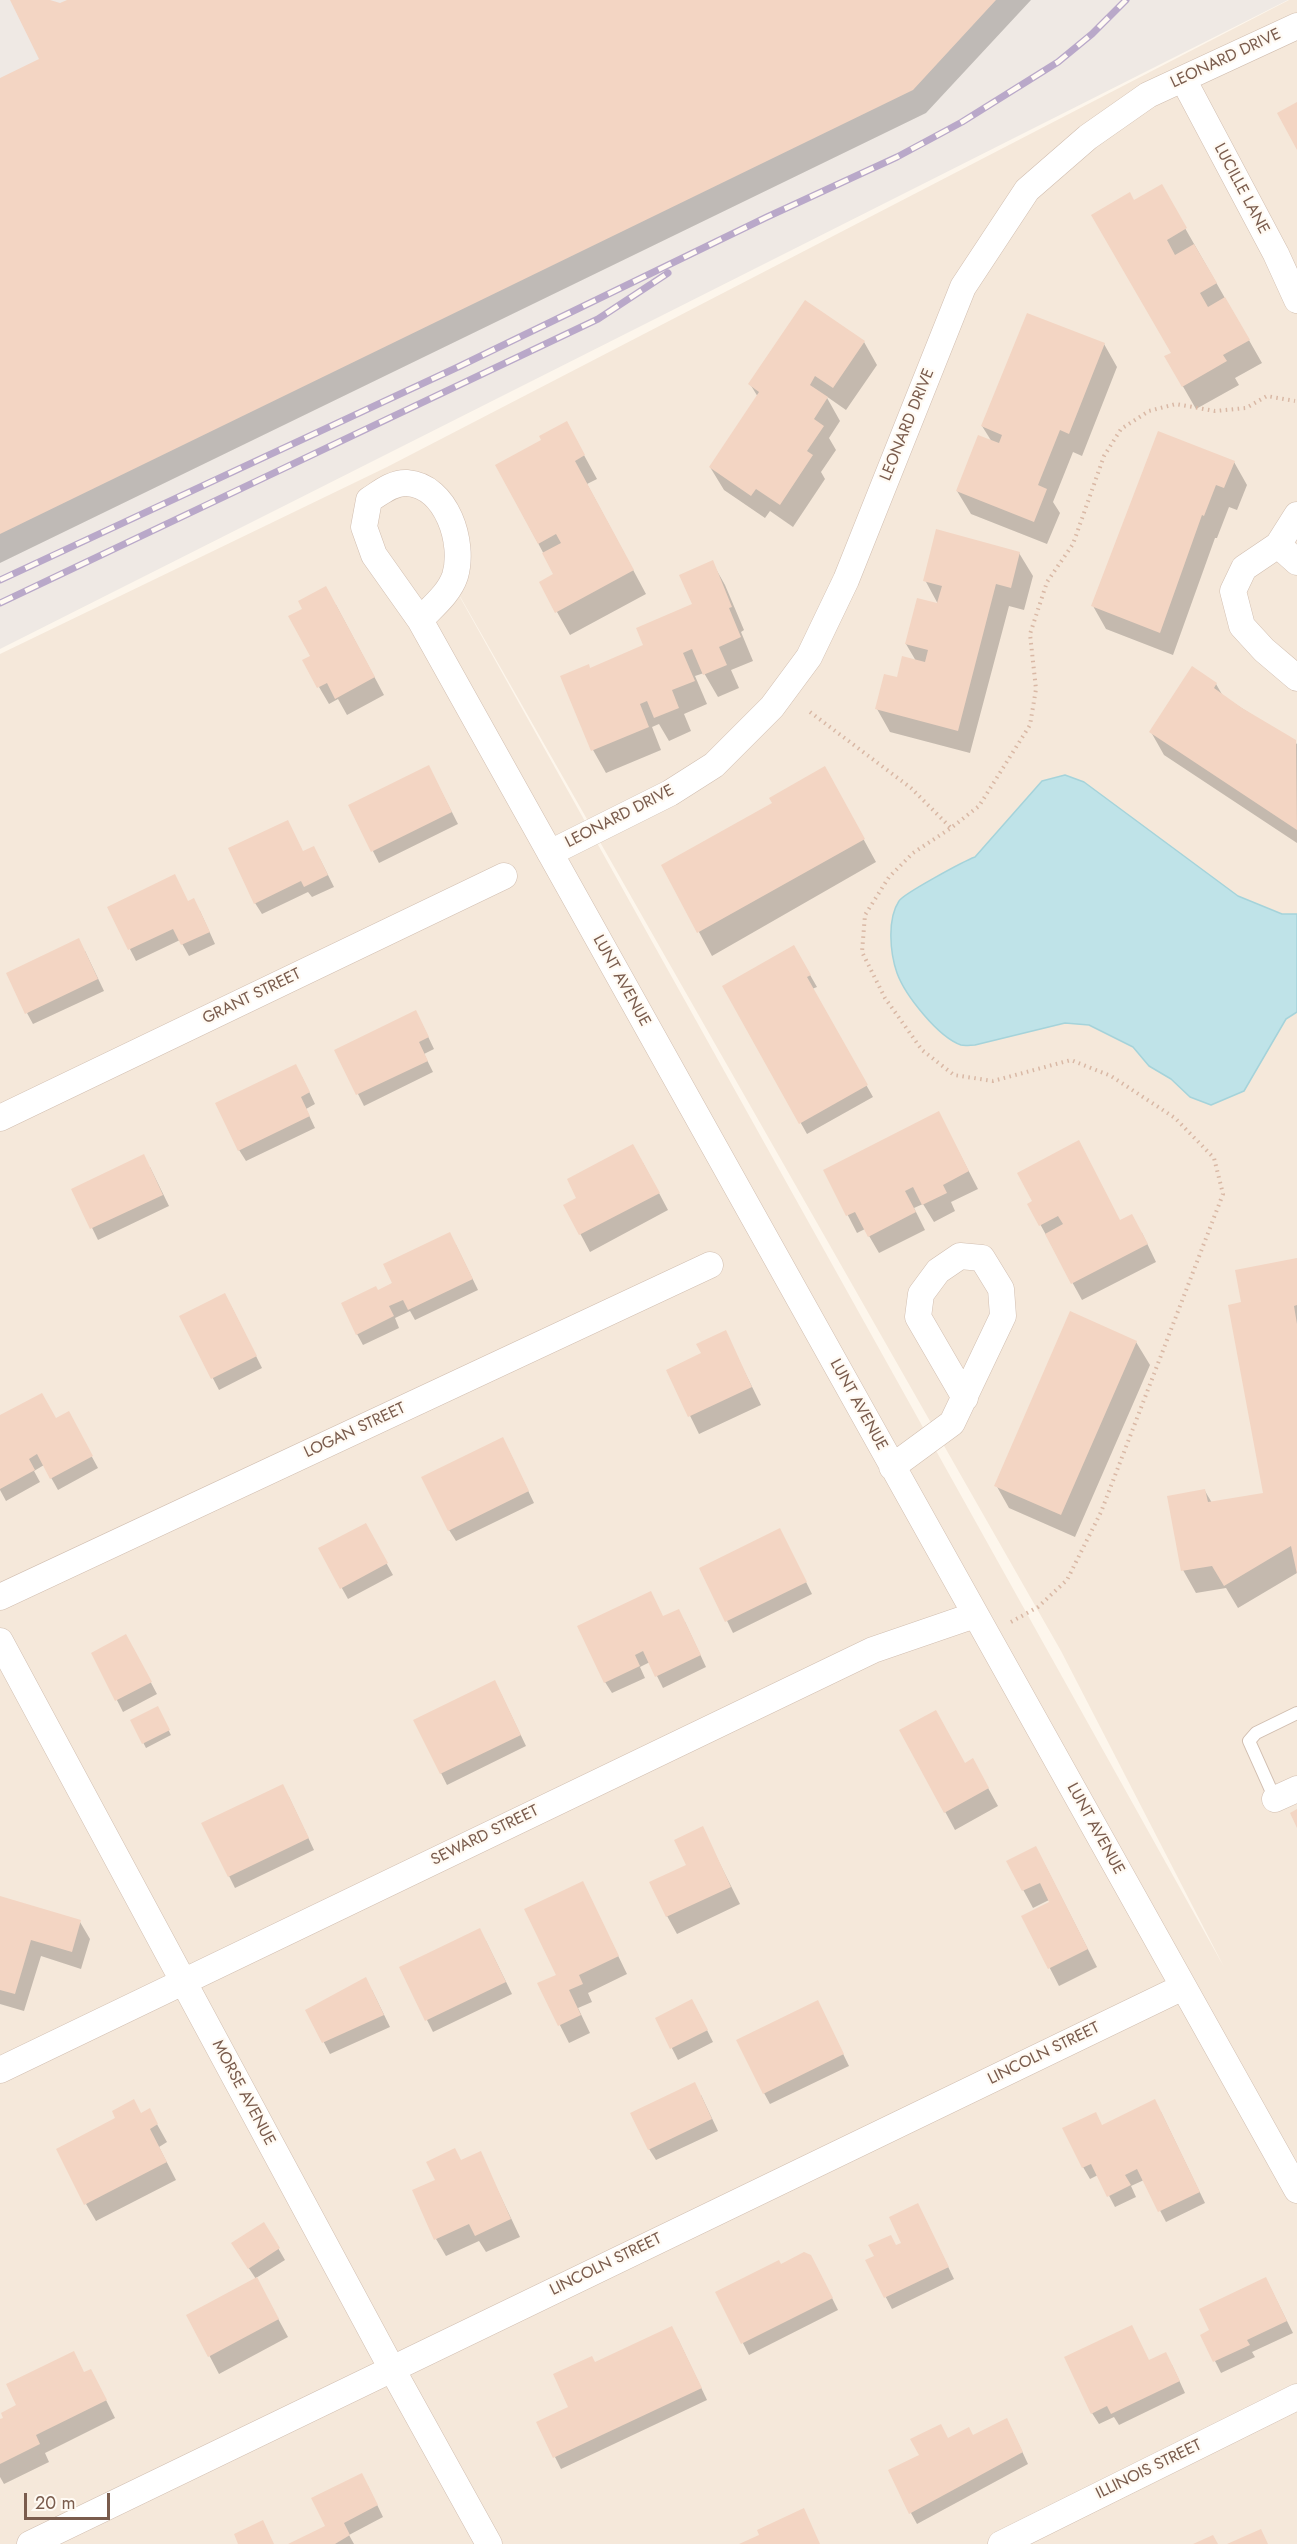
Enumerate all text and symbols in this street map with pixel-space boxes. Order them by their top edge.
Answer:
street label: LEONARD DRIVE [1168,25,1284,93]
street label: LUCILLE LANE [1209,141,1273,237]
street label: LEONARD DRIVE [877,366,939,484]
street label: LEONARD DRIVE [562,781,678,853]
street label: LUNT AVENUE [588,932,654,1030]
street label: GRANT STREET [200,965,304,1029]
street label: LUNT AVENUE [825,1356,891,1454]
street label: LOGAN STREET [301,1399,409,1463]
street label: LUNT AVENUE [1062,1780,1128,1878]
street label: SEWARD STREET [428,1802,542,1870]
street label: LINCOLN STREET [985,2019,1103,2089]
street label: MORSE AVENUE [207,2037,279,2149]
street label: LINCOLN STREET [547,2230,665,2300]
street label: ILLINOIS STREET [1093,2436,1205,2504]
scale bar [27,2481,112,2519]
text: 20 m [35,2490,75,2516]

